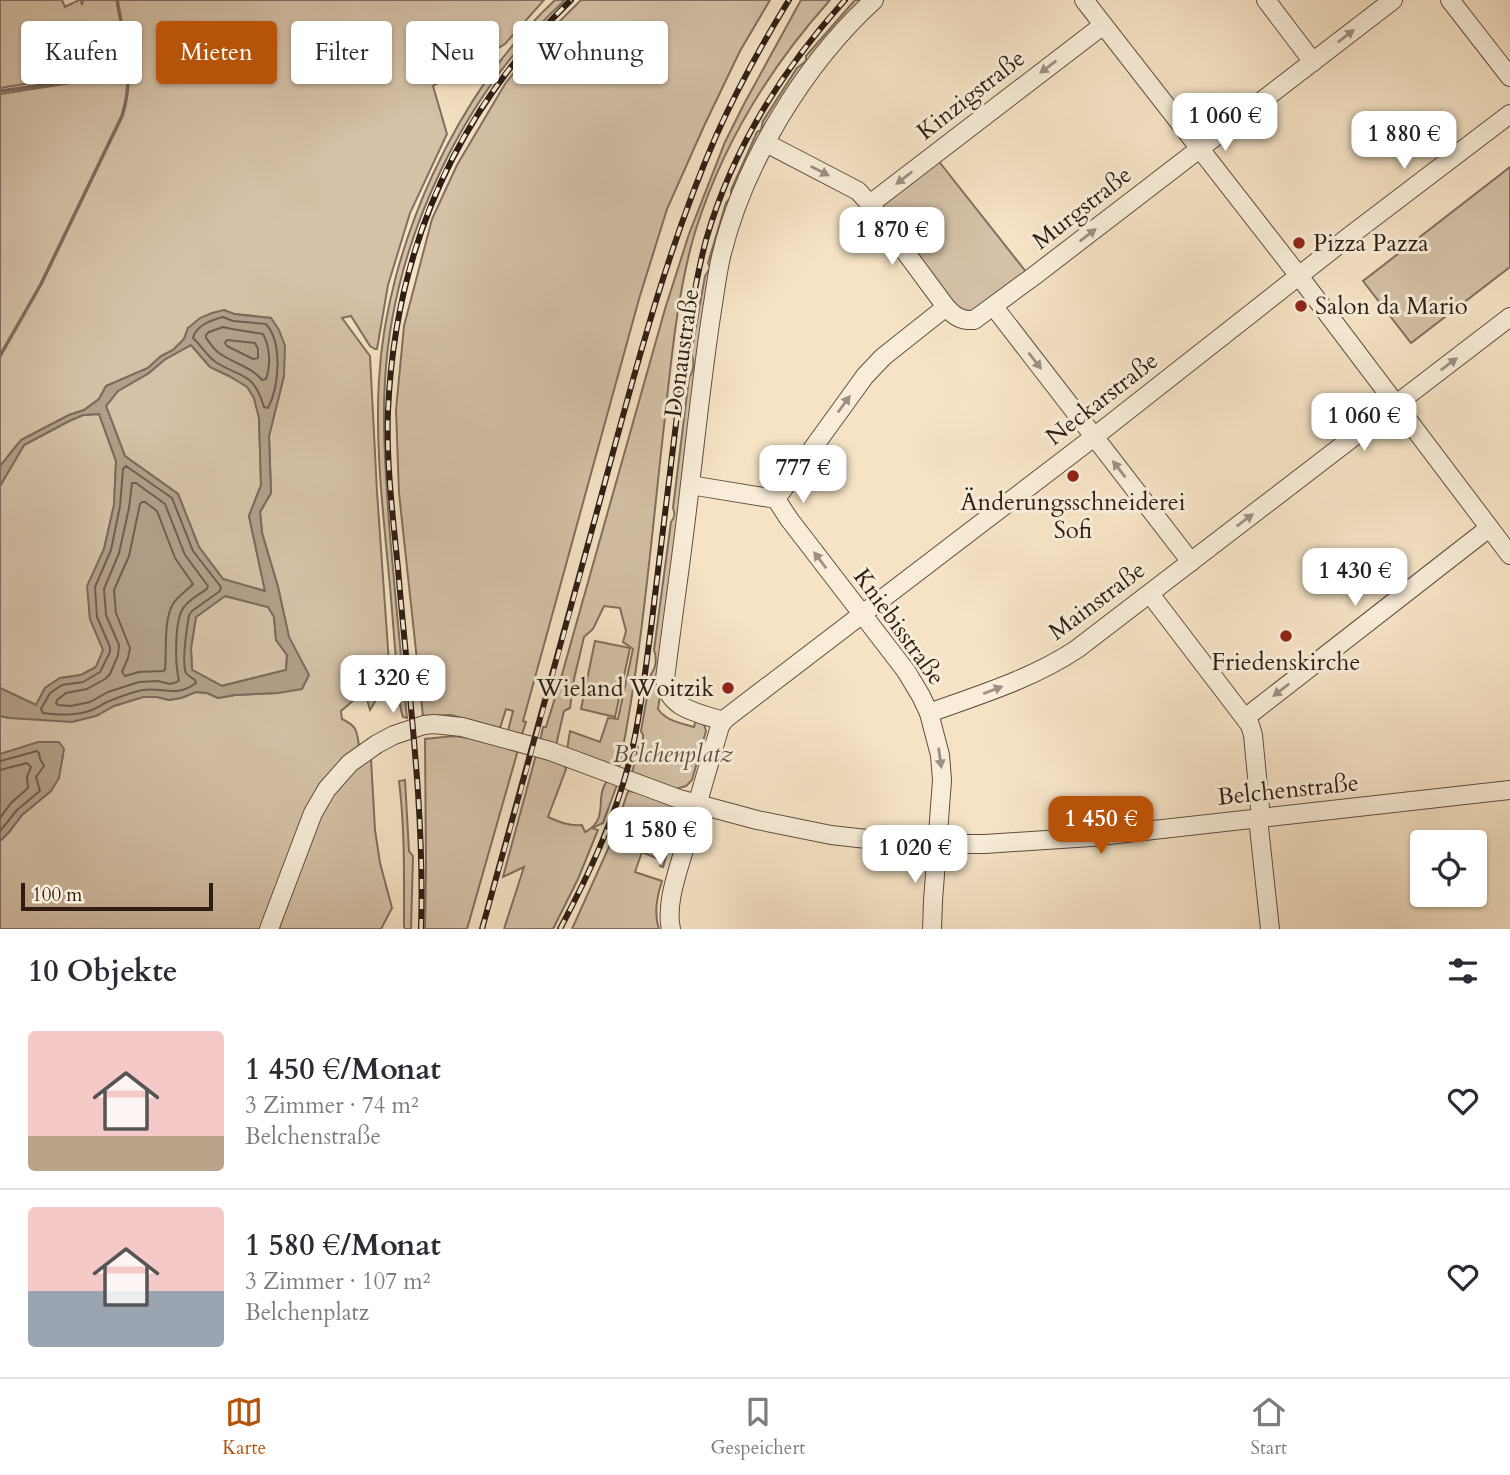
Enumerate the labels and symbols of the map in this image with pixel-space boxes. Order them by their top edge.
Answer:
one-way arrow [1336,29,1354,44]
street label: Kinzigstraße [910,42,1032,148]
one-way arrow [1039,60,1057,74]
pin: 1 060 € [1160,94,1290,153]
pin: 1 880 € [1339,111,1469,171]
street label: Murgstraße [1025,159,1139,257]
one-way arrow [810,166,830,177]
one-way arrow [895,171,913,186]
pin: 1 870 € [827,208,957,267]
one-way arrow [1078,227,1096,242]
place label: Pizza Pazza [1313,227,1429,260]
marker: Pizza Pazza [1291,235,1307,251]
street label: Donaustraße [657,287,707,419]
place label: Salon da Mario [1315,290,1468,323]
marker: Salon da Mario [1293,298,1309,314]
street label: Neckarstraße [1039,345,1165,453]
one-way arrow [1028,351,1043,369]
one-way arrow [1440,357,1458,371]
pin: 1 060 € [1299,393,1429,453]
one-way arrow [837,395,851,413]
pin: 777 € [754,446,852,505]
one-way arrow [1112,460,1126,478]
marker: Änderungsschneiderei Sofi [1065,468,1081,484]
place label: Änderungsschneiderei Sofi [961,486,1186,547]
one-way arrow [1236,514,1254,528]
pin: 1 430 € [1290,548,1420,608]
one-way arrow [813,551,827,569]
street label: Mainstraße [1042,554,1152,648]
street label: Kniebisstraße [845,562,953,692]
marker: Friedenskirche [1278,628,1294,644]
place label: Friedenskirche [1212,646,1360,679]
pin: 1 320 € [328,656,458,715]
place label: Wieland Woitzik [535,672,714,705]
marker: Wieland Woitzik [720,680,736,696]
one-way arrow [1272,683,1290,698]
one-way arrow [982,684,1003,695]
park label: Belchenplatz [613,738,734,771]
one-way arrow [934,747,945,769]
street label: Belchenstraße [1216,766,1360,814]
pin: 1 450 € [1036,796,1166,856]
pin: 1 580 € [595,808,725,867]
pin: 1 020 € [850,826,980,885]
scale bar [21,880,214,912]

